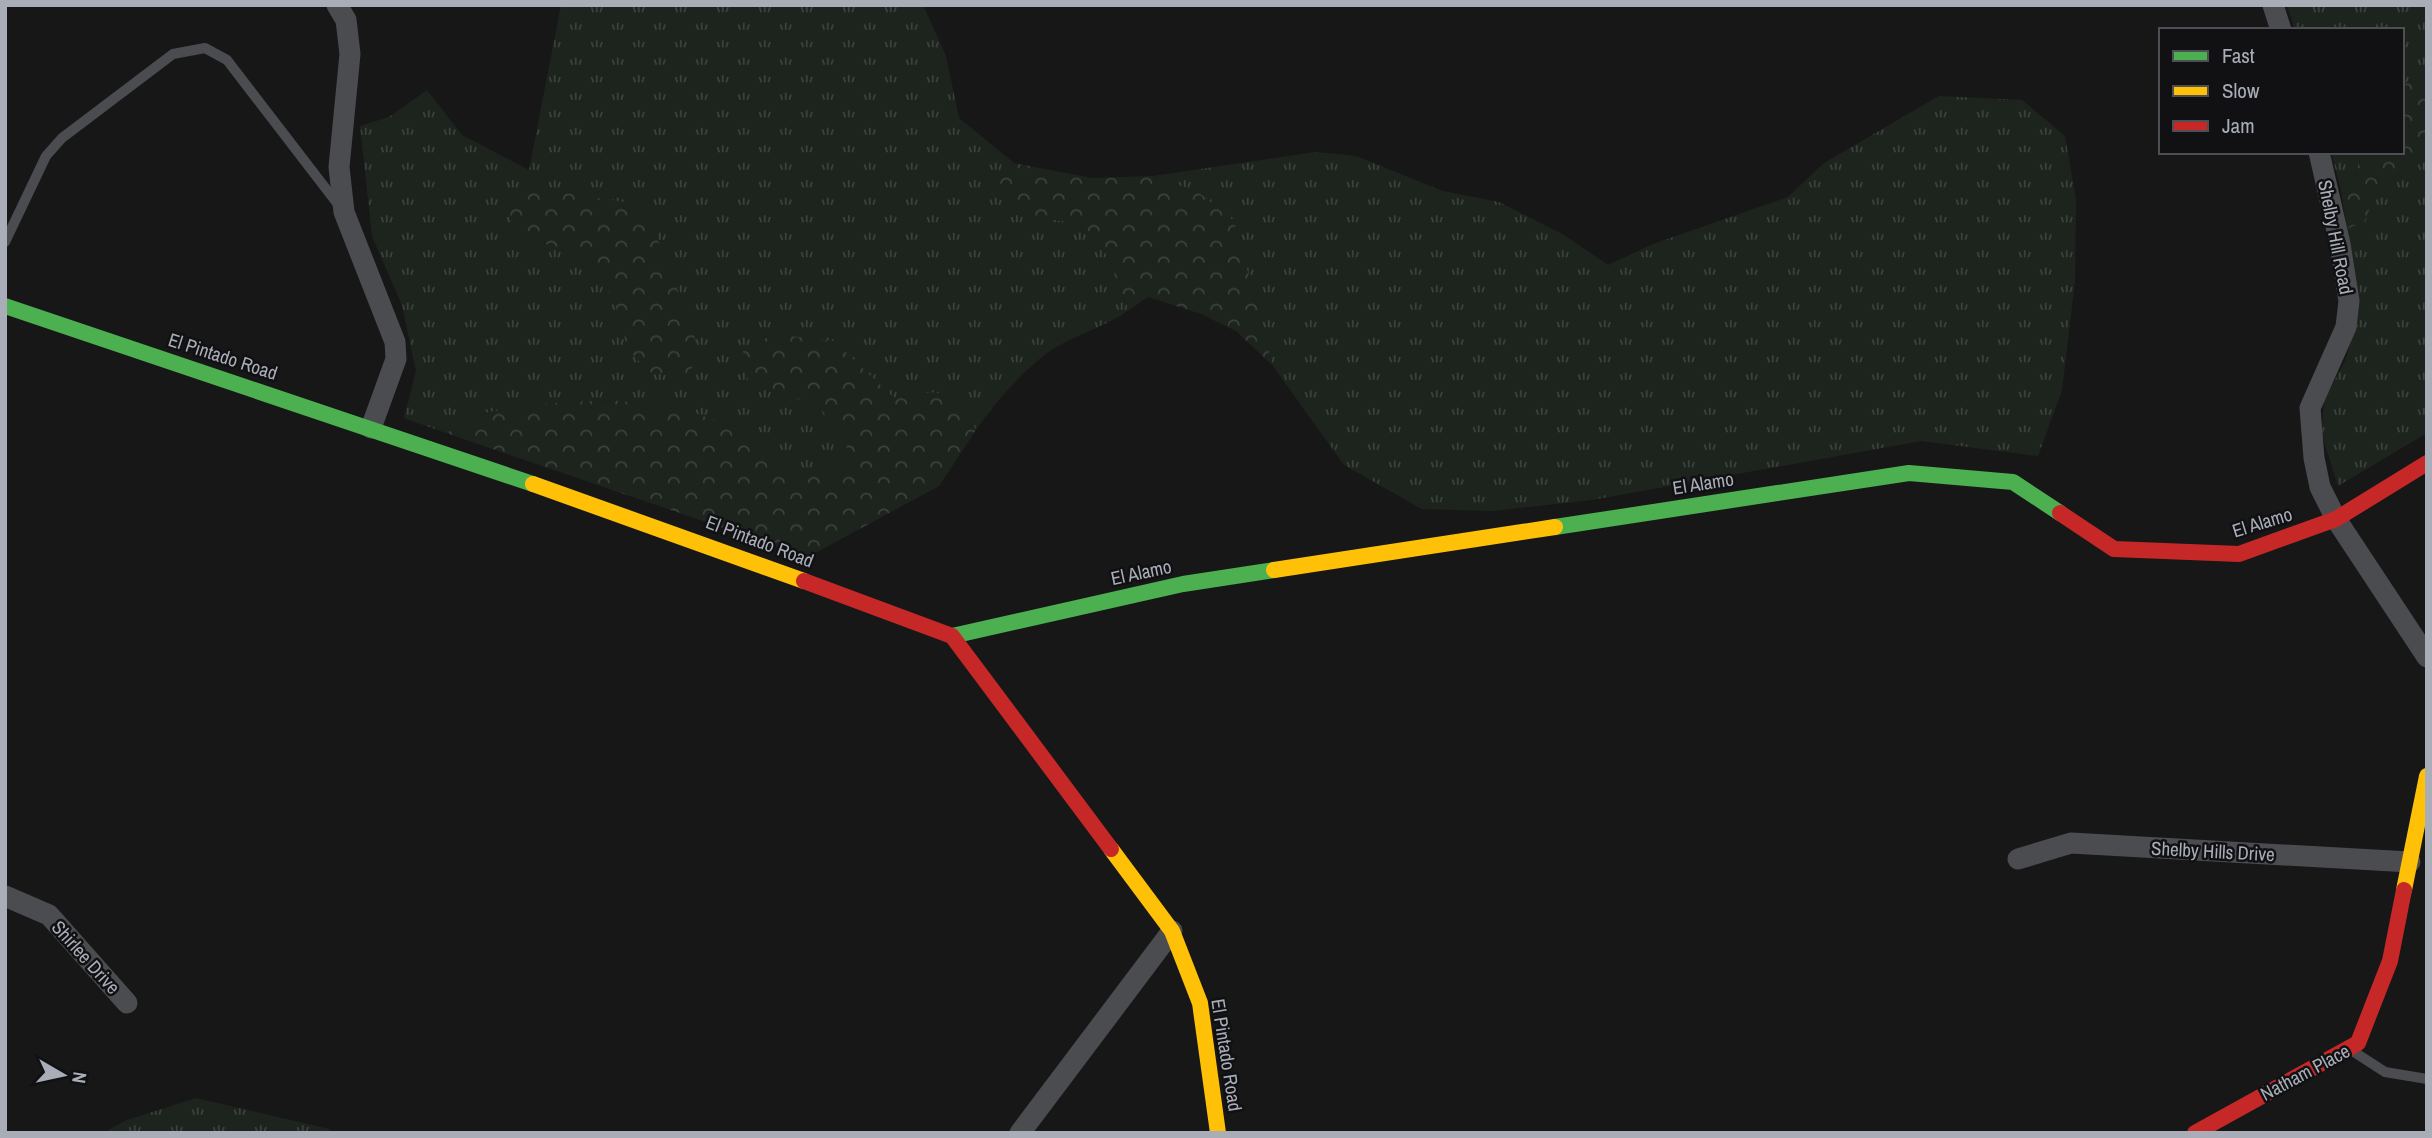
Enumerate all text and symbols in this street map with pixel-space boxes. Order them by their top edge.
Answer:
legend [2159,28,2404,154]
text: Fast [2222,41,2255,70]
text: Slow [2222,76,2260,105]
text: Jam [2222,111,2255,140]
street label: Shelby Hill Road [2312,178,2360,296]
street label: El Pintado Road [165,326,281,386]
street label: El Alamo [1671,465,1735,501]
street label: El Alamo [2229,501,2295,543]
street label: El Pintado Road [702,509,818,573]
street label: El Alamo [1108,553,1174,591]
street label: Shelby Hills Drive [2150,835,2276,867]
street label: Shirlee Drive [46,915,126,999]
street label: El Pintado Road [1205,997,1249,1113]
street label: Natham Place [2256,1038,2354,1106]
north arrow [28,1040,98,1110]
text: N [66,1070,94,1085]

